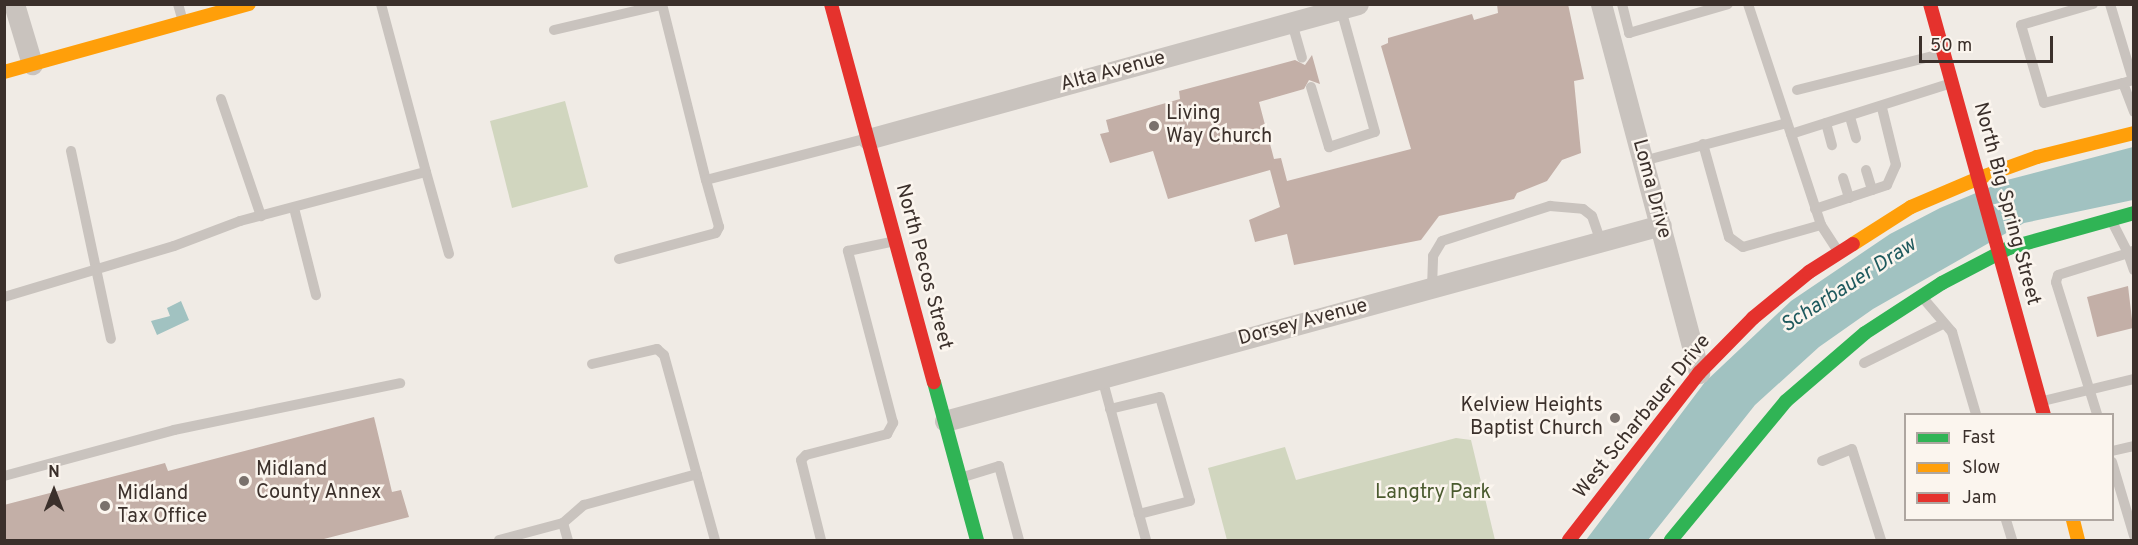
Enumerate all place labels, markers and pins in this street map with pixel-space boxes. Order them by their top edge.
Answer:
place label: Living Way Church [1166,102,1272,149]
marker: Living Way Church [1147,119,1161,133]
place label: Kelview Heights Baptist Church [1461,394,1603,441]
marker: Kelview Heights Baptist Church [1608,411,1622,425]
place label: Midland County Annex [256,458,382,505]
marker: Midland County Annex [237,474,251,488]
place label: Midland Tax Office [117,482,207,529]
marker: Midland Tax Office [98,499,112,513]

